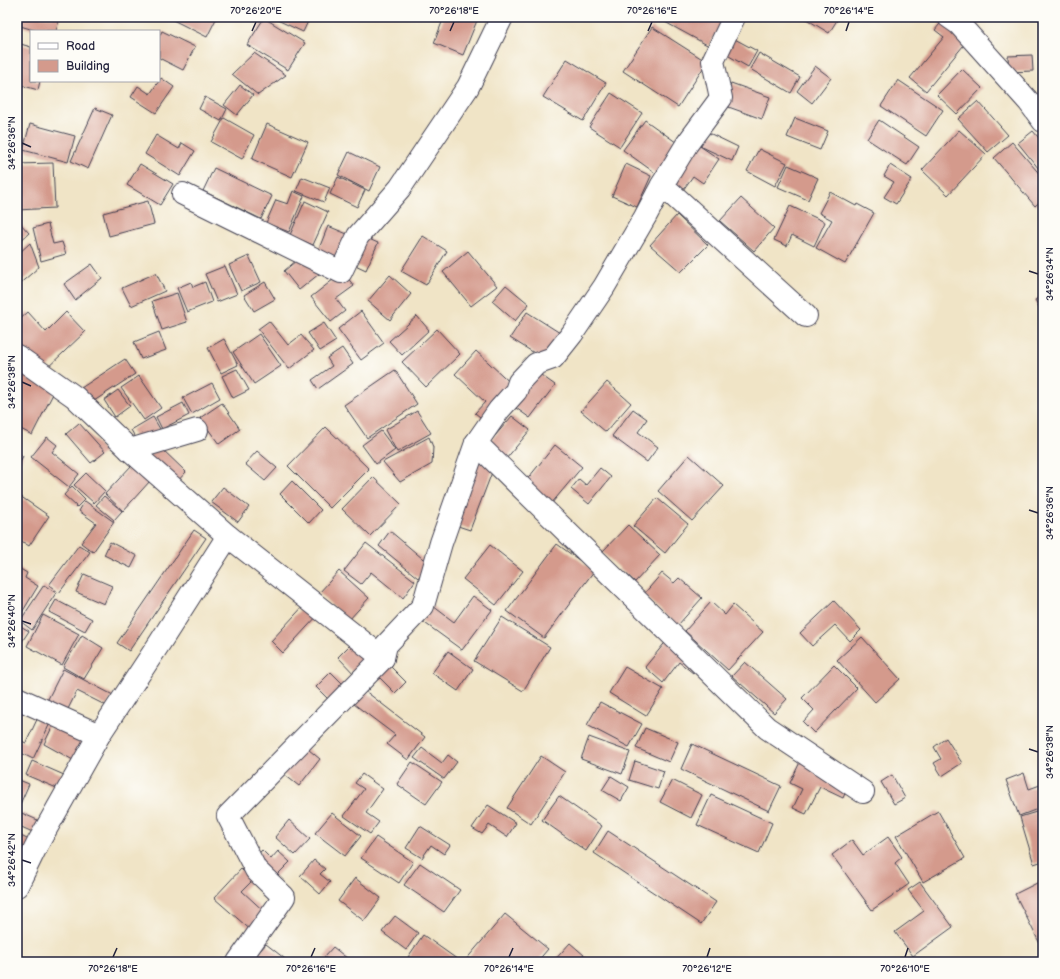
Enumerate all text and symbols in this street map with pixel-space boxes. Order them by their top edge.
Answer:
text: 70°26'20"E [230,5,282,17]
text: 70°26'18"E [429,5,479,17]
text: 70°26'16"E [627,5,677,17]
text: 70°26'14"E [824,5,874,17]
legend [30,30,160,82]
text: Road [66,39,95,54]
text: Building [66,59,110,74]
text: 34°26'36"N [6,116,18,170]
text: 34°26'34"N [1044,247,1056,301]
text: 34°26'38"N [6,355,18,409]
text: 34°26'36"N [1044,486,1056,540]
text: 34°26'40"N [6,594,18,648]
text: 34°26'38"N [1044,725,1056,779]
text: 34°26'42"N [6,833,18,887]
text: 70°26'18"E [88,963,138,975]
text: 70°26'16"E [286,963,336,975]
text: 70°26'14"E [484,963,534,975]
text: 70°26'12"E [682,963,732,975]
text: 70°26'10"E [880,963,930,975]

